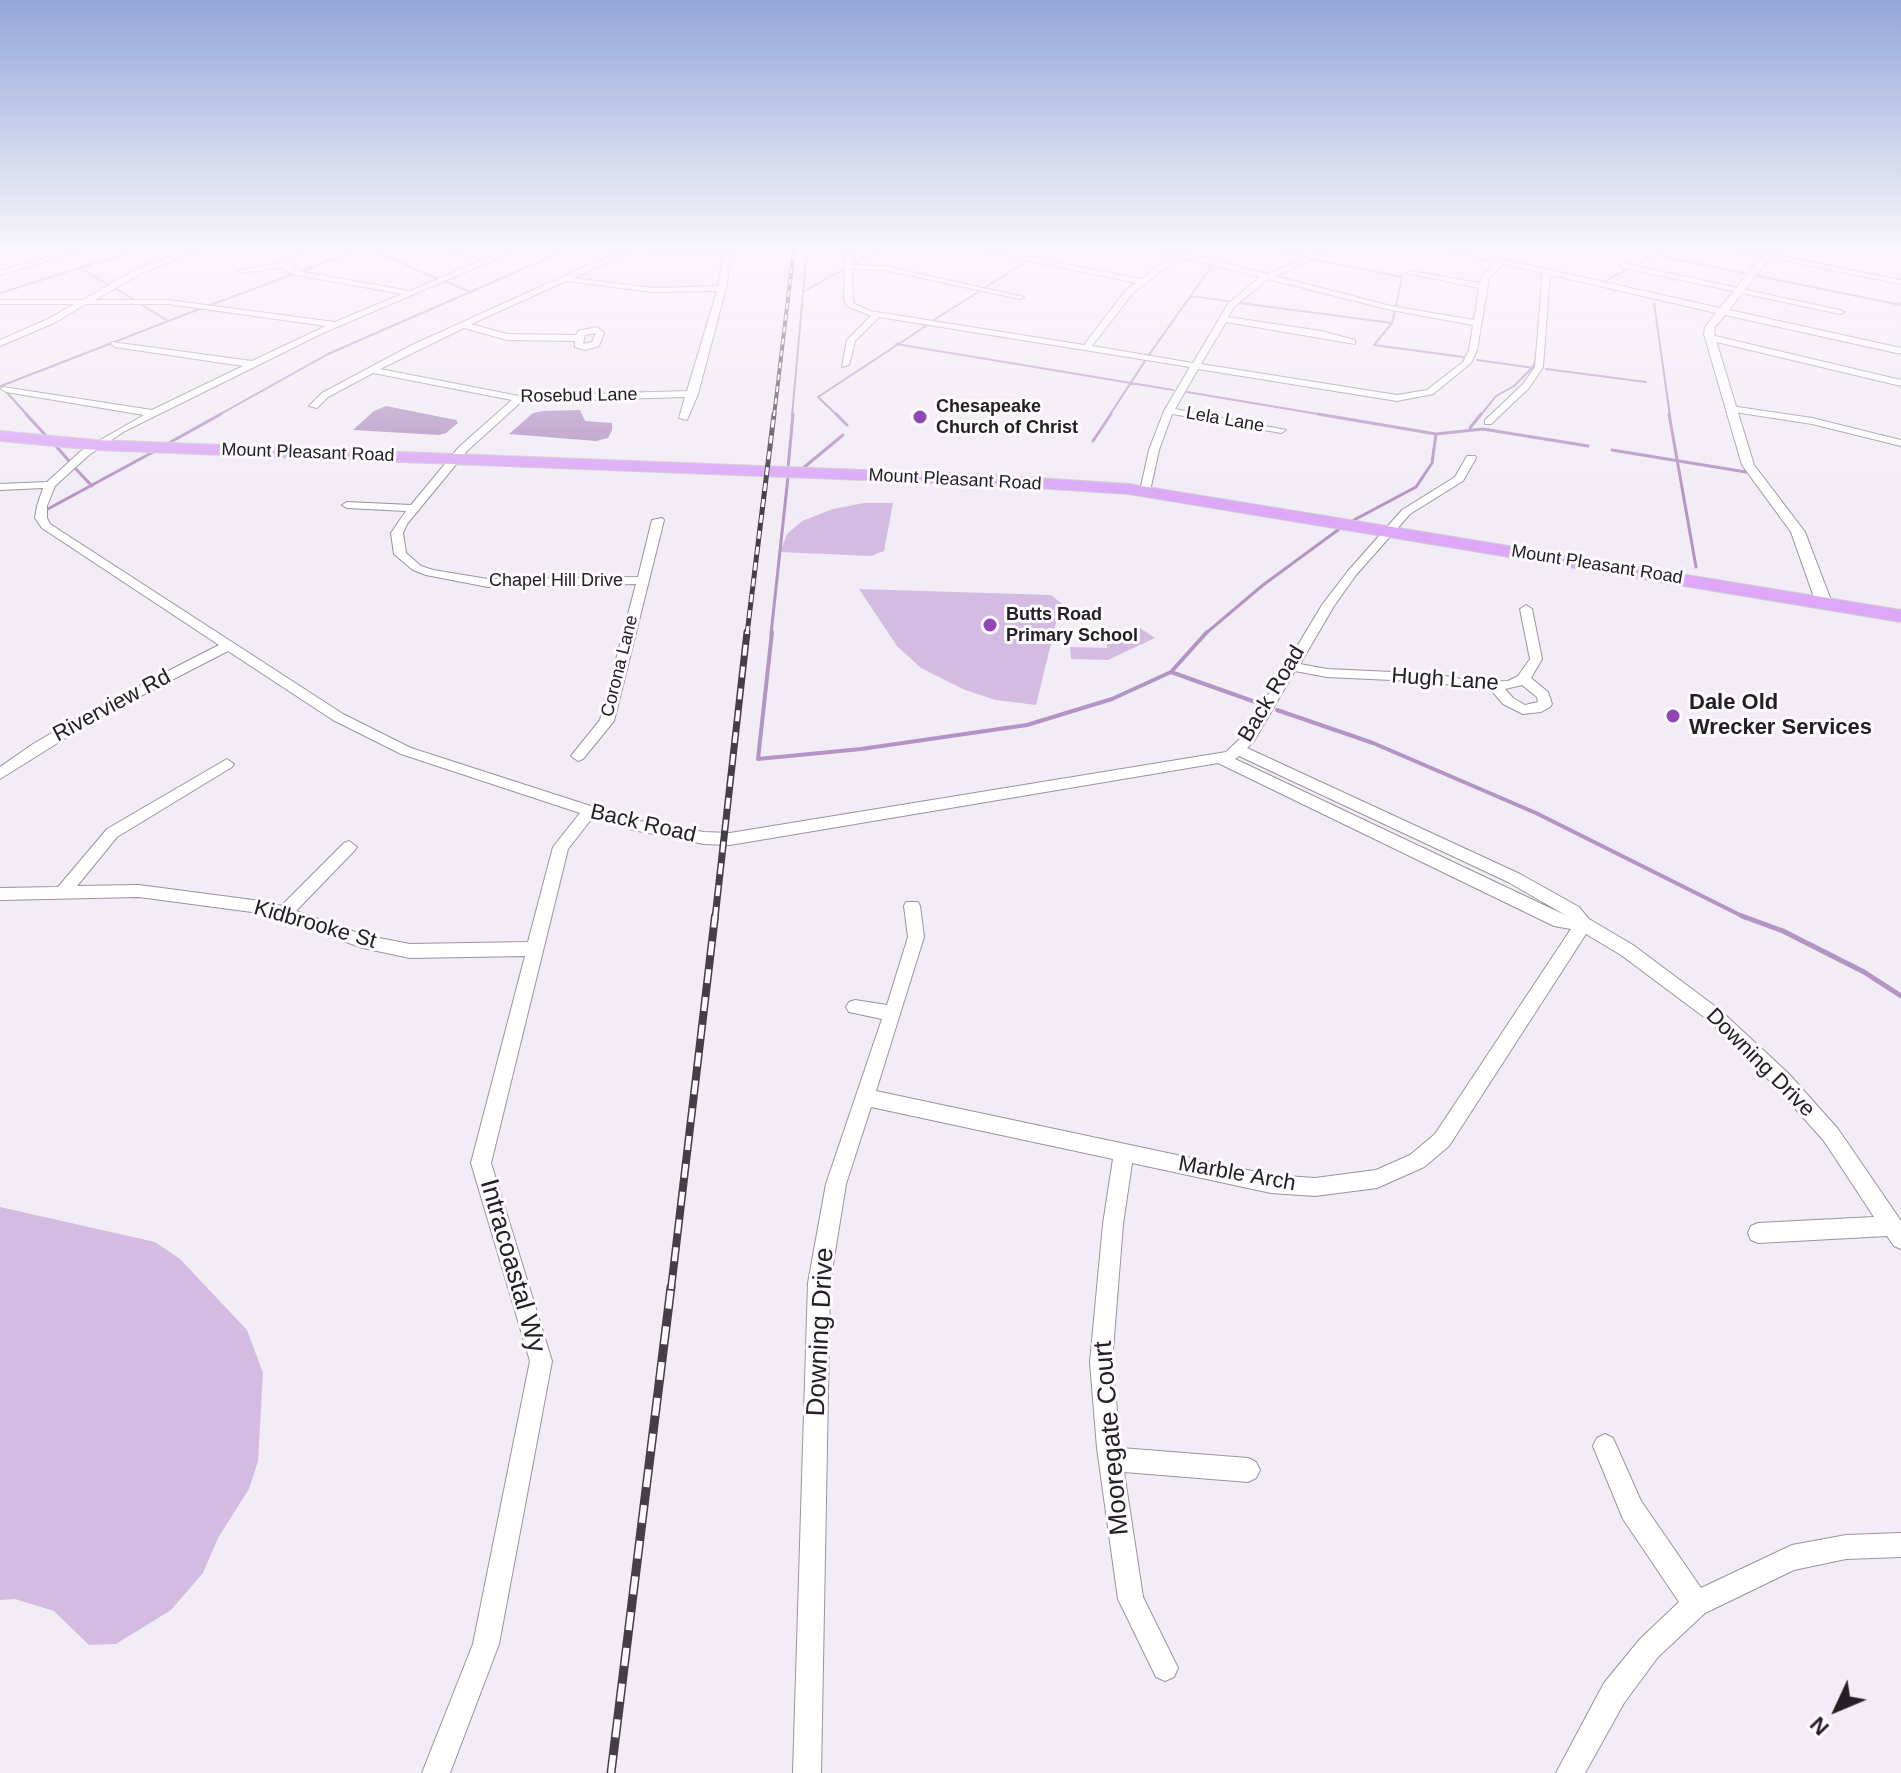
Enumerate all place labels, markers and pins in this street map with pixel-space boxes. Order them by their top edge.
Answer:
place label: Chesapeake Church of Christ [936,396,1078,438]
marker: Chesapeake Church of Christ [911,408,929,426]
place label: Butts Road Primary School [1006,604,1138,646]
marker: Butts Road Primary School [981,616,999,634]
place label: Dale Old Wrecker Services [1689,690,1872,742]
marker: Dale Old Wrecker Services [1664,707,1682,725]

